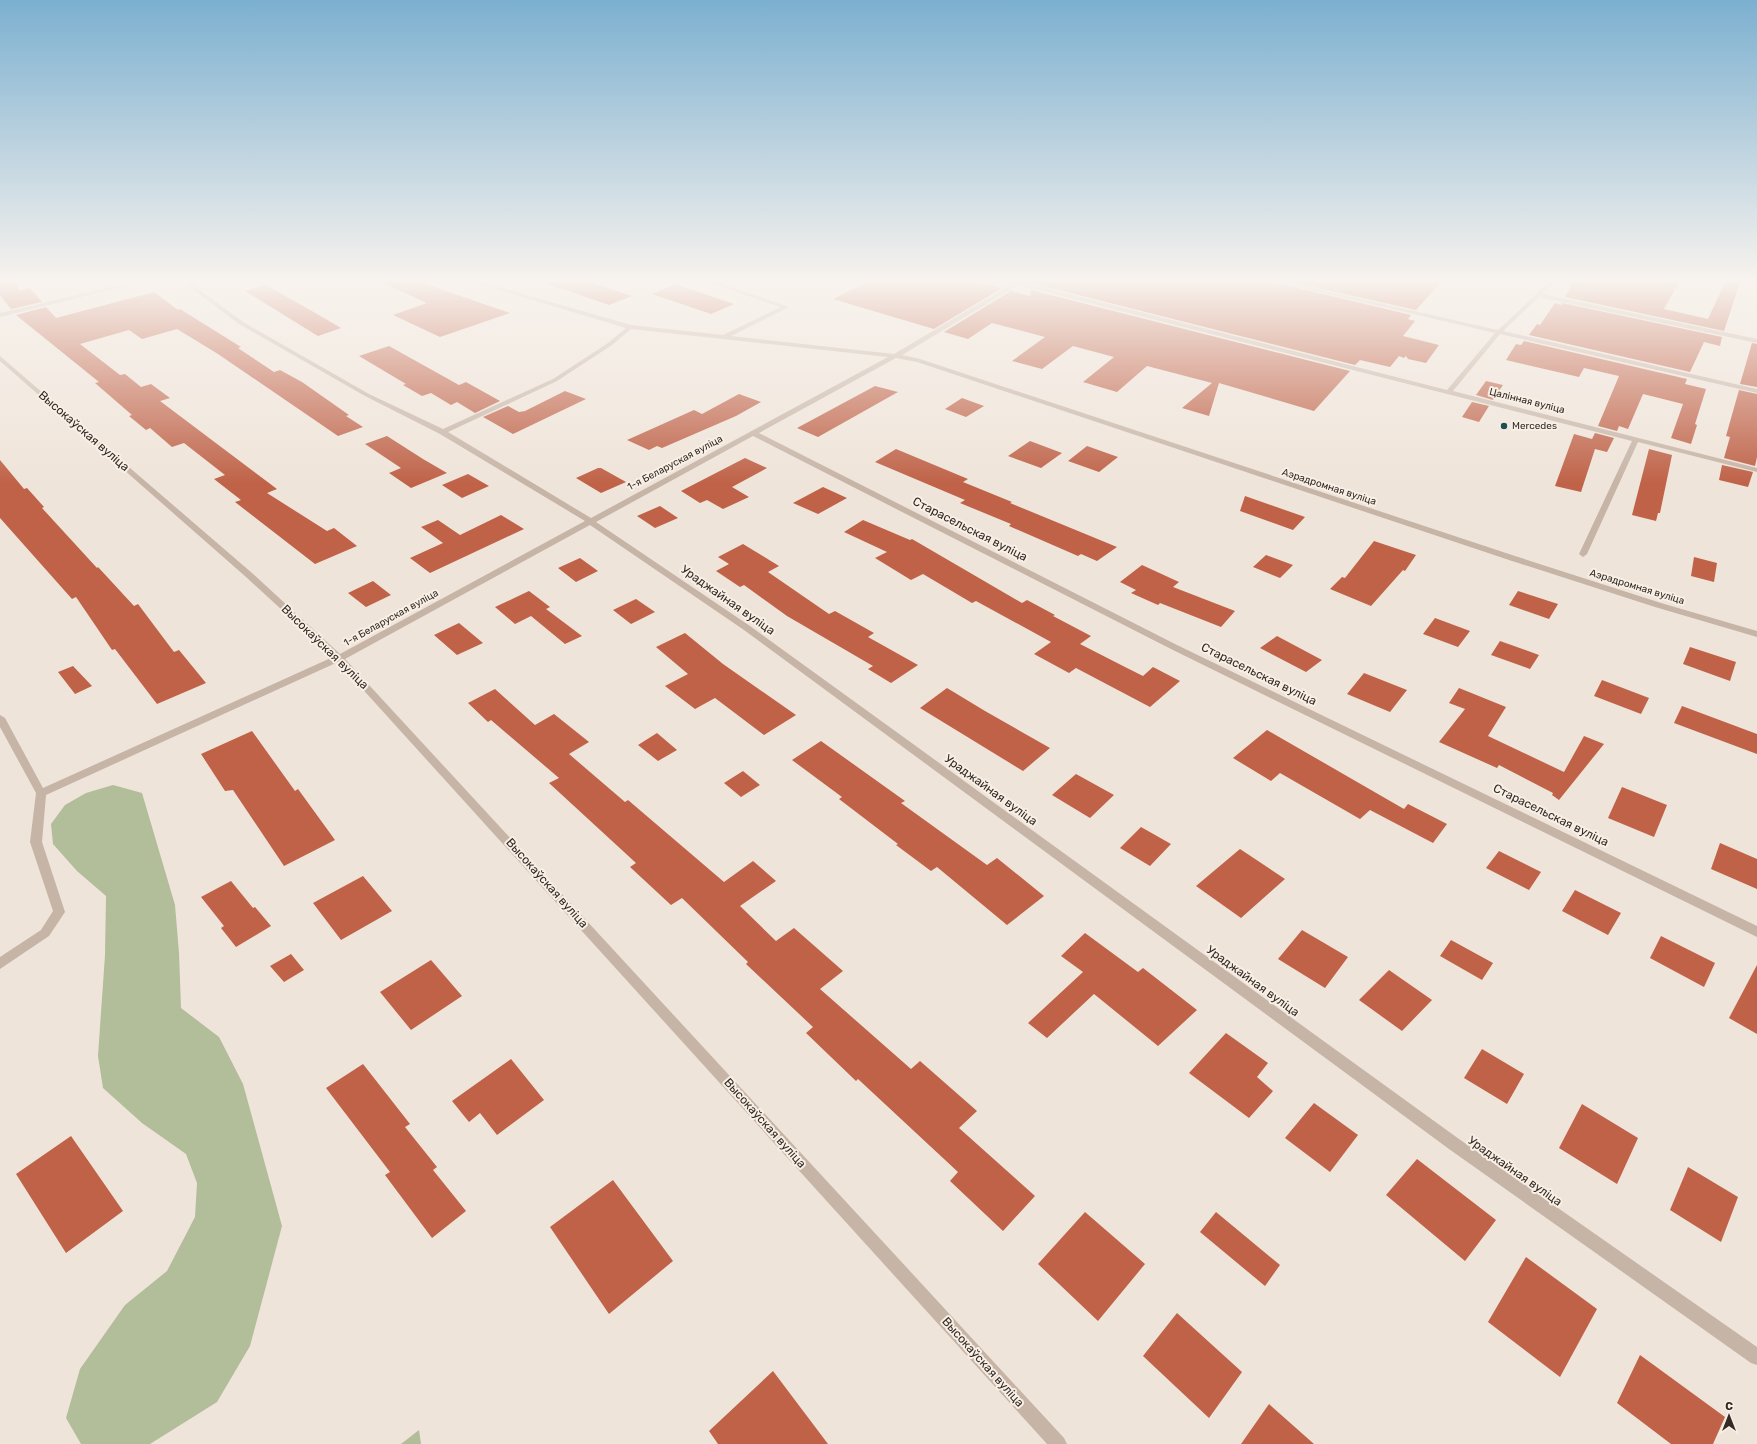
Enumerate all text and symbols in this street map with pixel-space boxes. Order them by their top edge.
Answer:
street label: Цалінная вуліца [1488,386,1566,416]
street label: Высокаўская вуліца [36,388,132,474]
place label: Mercedes [1512,420,1557,432]
marker: Mercedes [1499,421,1509,431]
street label: 1-я Беларуская вуліца [625,433,725,493]
street label: Аэрадромная вуліца [1280,466,1378,508]
street label: Старасельская вуліца [910,494,1030,564]
street label: Ураджайная вуліца [678,562,778,638]
street label: Аэрадромная вуліца [1588,567,1686,607]
street label: 1-я Беларуская вуліца [342,587,440,649]
street label: Высокаўская вуліца [279,602,371,692]
street label: Старасельская вуліца [1199,640,1319,708]
street label: Ураджайная вуліца [942,752,1040,828]
street label: Старасельская вуліца [1491,781,1611,849]
street label: Высокаўская вуліца [503,835,591,931]
street label: Ураджайная вуліца [1204,943,1302,1019]
street label: Высокаўская вуліца [721,1075,809,1171]
street label: Ураджайная вуліца [1465,1133,1565,1209]
street label: Высокаўская вуліца [939,1314,1027,1410]
north arrow [1709,1396,1749,1436]
text: С [1725,1400,1733,1413]

